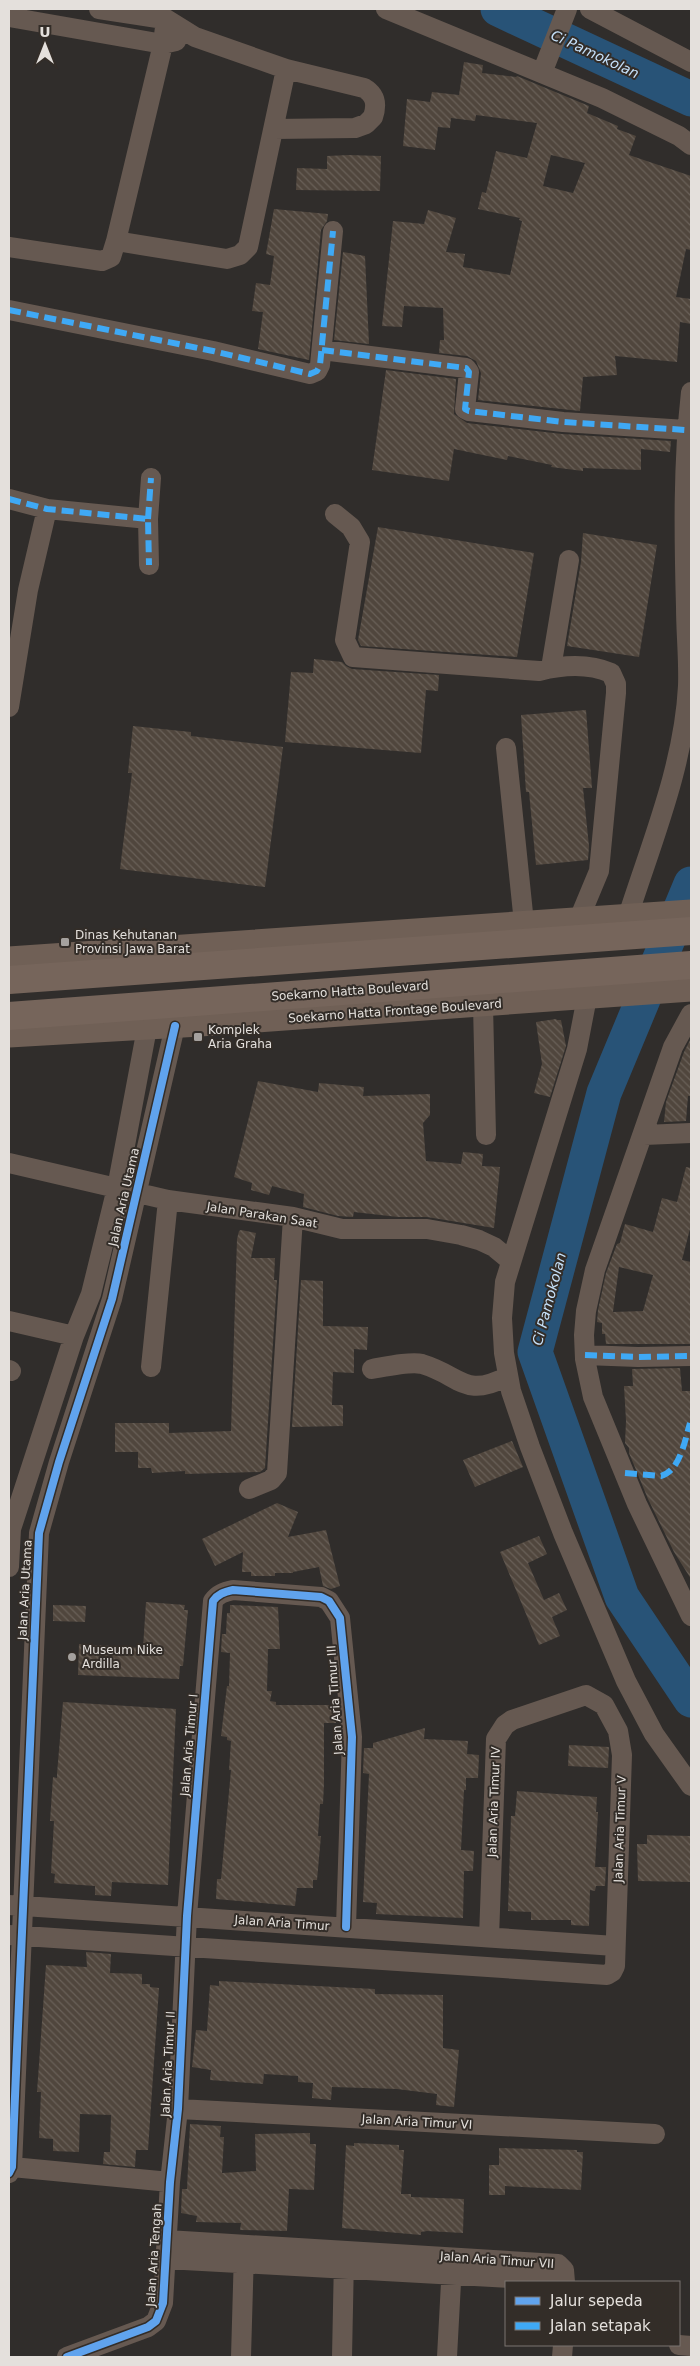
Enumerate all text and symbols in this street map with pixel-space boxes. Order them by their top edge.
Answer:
north arrow [20,20,70,70]
text: U [39,24,51,40]
water label: Ci Pamokolan [548,27,642,81]
place label: Dinas Kehutanan Provinsi Jawa Barat [75,928,190,956]
marker: Dinas Kehutanan Provinsi Jawa Barat [59,936,71,948]
street label: Soekarno Hatta Boulevard [271,979,429,1003]
street label: Soekarno Hatta Frontage Boulevard [288,997,502,1025]
place label: Komplek Aria Graha [208,1023,272,1051]
marker: Komplek Aria Graha [192,1031,204,1043]
street label: Jalan Aria Utama [106,1146,142,1249]
street label: Jalan Parakan Saat [205,1199,319,1231]
water label: Ci Pamokolan [529,1251,569,1347]
street label: Jalan Aria Utama [15,1539,35,1642]
place label: Museum Nike Ardilla [82,1643,163,1671]
street label: Jalan Aria Timur III [324,1645,346,1756]
marker: Museum Nike Ardilla [66,1651,78,1663]
street label: Jalan Aria Timur I [177,1693,200,1798]
street label: Jalan Aria Timur IV [485,1746,503,1859]
street label: Jalan Aria Timur V [611,1774,629,1884]
street label: Jalan Aria Timur [233,1913,330,1933]
street label: Jalan Aria Timur II [158,2011,178,2118]
street label: Jalan Aria Timur VI [360,2112,473,2132]
street label: Jalan Aria Tengah [143,2203,165,2308]
street label: Jalan Aria Timur VII [439,2249,554,2271]
legend [505,2281,680,2346]
text: Jalur sepeda [549,2292,643,2310]
text: Jalan setapak [549,2317,651,2335]

